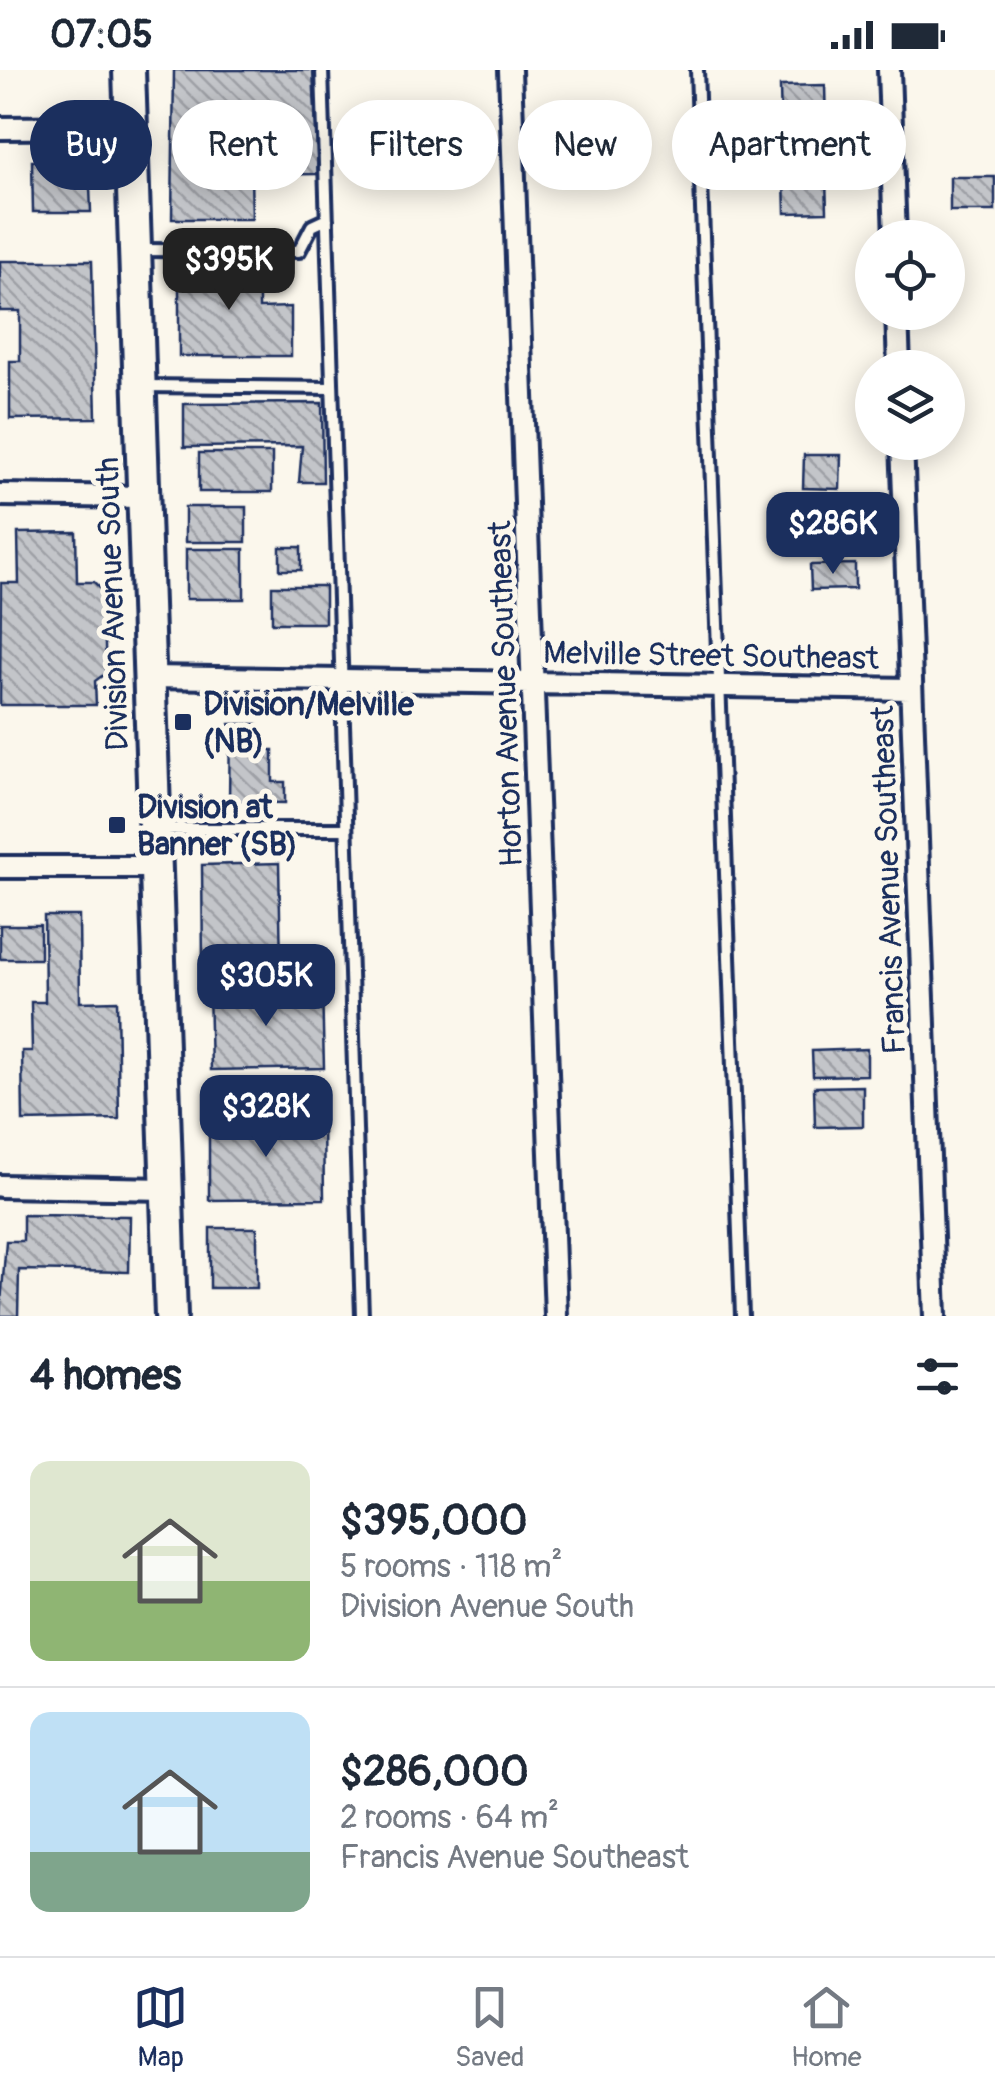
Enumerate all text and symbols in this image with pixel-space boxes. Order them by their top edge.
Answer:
text: 07:05 [50,11,153,59]
chip: Buy [30,100,152,190]
chip: Rent [172,100,313,190]
chip: Filters [333,100,498,190]
chip: New [518,100,652,190]
chip: Apartment [672,100,906,190]
map controls [855,220,965,460]
button: locate [855,220,965,330]
pin: $395K [159,228,299,313]
text: $395K [185,240,273,280]
button: layers [855,350,965,460]
street label: Division Avenue South [88,456,138,752]
pin: $286K [763,492,903,577]
text: $286K [788,504,878,544]
street label: Horton Avenue Southeast [480,520,532,868]
street label: Melville Street Southeast [543,633,879,679]
place label: Division/Melville (NB) [203,685,415,762]
street label: Francis Avenue Southeast [863,705,915,1055]
marker: Division/Melville (NB) [172,711,194,733]
place label: Division at Banner (SB) [137,788,298,865]
marker: Division at Banner (SB) [106,814,128,836]
pin: $305K [196,944,336,1029]
text: $305K [219,956,313,996]
pin: $328K [196,1075,336,1160]
text: $328K [222,1087,310,1127]
icon: filters [910,1349,965,1404]
text: 4 homes [30,1350,181,1402]
text: $395,000 [340,1495,527,1547]
icon: home [110,1501,230,1621]
text: 5 rooms · 118 m² [340,1547,562,1587]
text: Division Avenue South [340,1587,634,1627]
text: $286,000 [340,1746,529,1798]
icon: home [110,1752,230,1872]
text: 2 rooms · 64 m² [340,1798,559,1838]
text: Francis Avenue Southeast [340,1838,689,1878]
tab: Map [133,1980,188,2075]
tab: Saved [455,1980,524,2075]
tab: Home [791,1980,862,2075]

